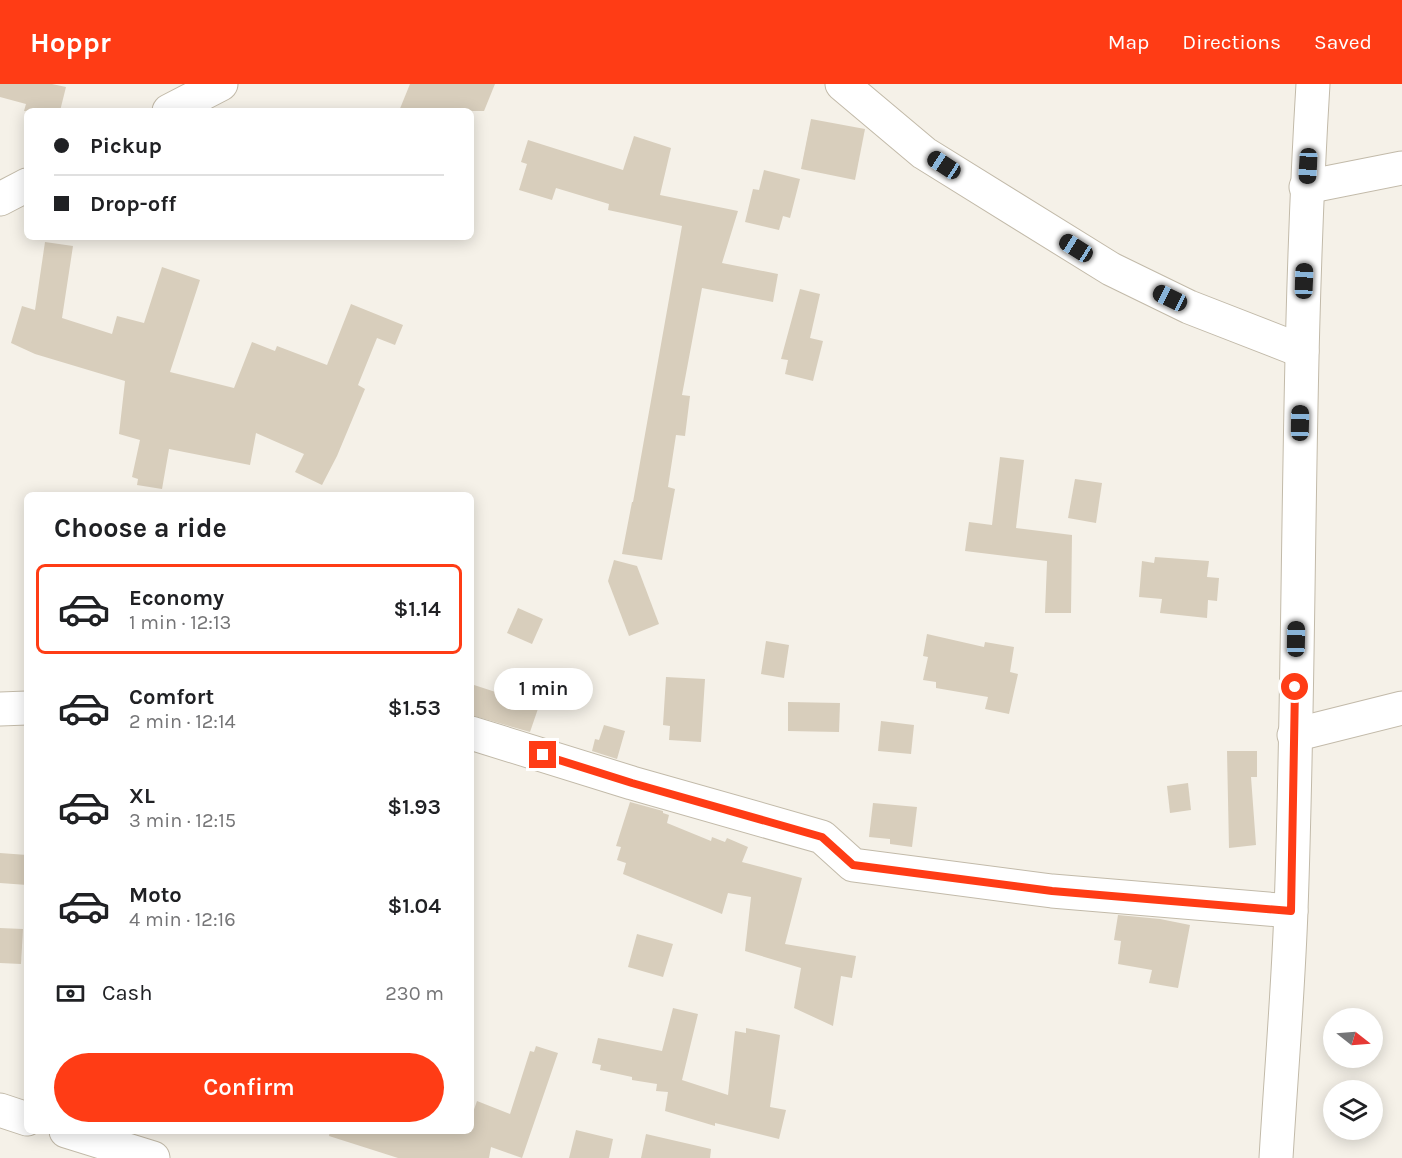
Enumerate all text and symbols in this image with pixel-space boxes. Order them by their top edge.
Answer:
text: Hoppr [30,26,111,59]
text: Map [1108,30,1149,54]
text: Directions [1182,30,1281,54]
text: Saved [1314,30,1372,54]
text: Pickup [90,133,162,159]
car [924,148,964,182]
car [1298,148,1318,184]
text: Drop-off [90,191,176,217]
car [1056,231,1096,265]
car [1294,263,1314,299]
car [1150,282,1190,314]
car [1291,405,1309,441]
text: Choose a ride [54,512,227,544]
icon: car [57,582,111,636]
text: Economy [129,585,224,611]
text: $1.14 [393,596,441,622]
text: 1 min · 12:13 [129,611,231,634]
car [1287,621,1305,657]
callout: 1 min [494,668,592,710]
route start [1281,673,1308,700]
text: 1 min [519,677,568,700]
icon: car [57,681,111,735]
text: Comfort [129,684,214,710]
text: $1.53 [388,695,441,721]
text: 2 min · 12:14 [129,710,236,733]
route end [529,741,556,768]
icon: car [57,780,111,834]
text: XL [129,783,155,809]
text: $1.93 [387,794,441,820]
text: 3 min · 12:15 [129,809,236,832]
icon: car [57,879,111,933]
text: Moto [129,882,182,908]
text: $1.04 [387,893,441,919]
text: 4 min · 12:16 [129,908,236,931]
icon: cash [54,977,87,1010]
text: Cash [102,980,152,1006]
text: 230 m [385,982,444,1005]
north arrow [1323,1008,1383,1068]
map controls [1323,1008,1383,1140]
button: Confirm [54,1053,444,1122]
button: layers [1323,1080,1383,1140]

